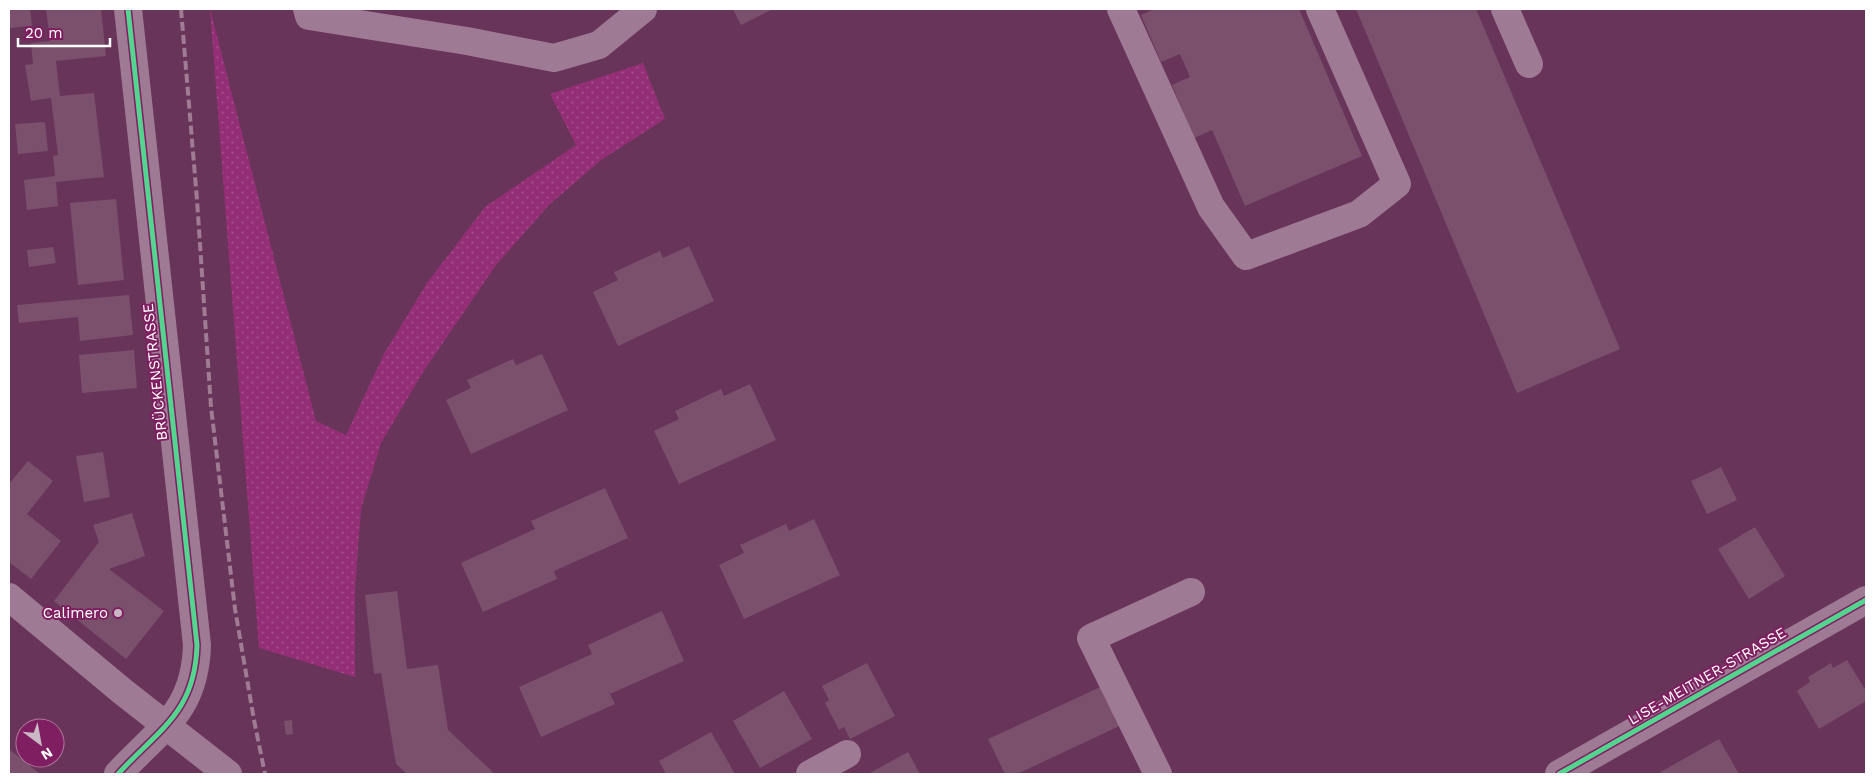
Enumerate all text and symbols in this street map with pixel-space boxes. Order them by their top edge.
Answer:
scale bar [18,15,110,47]
text: 20 m [25,24,63,42]
street label: BRÜCKENSTRASSE [139,302,171,442]
place label: Calimero [43,604,108,622]
marker: Calimero [112,607,124,619]
street label: LISE-MEITNER-STRASSE [1625,623,1789,729]
north arrow [15,718,65,768]
text: N [38,744,56,764]

